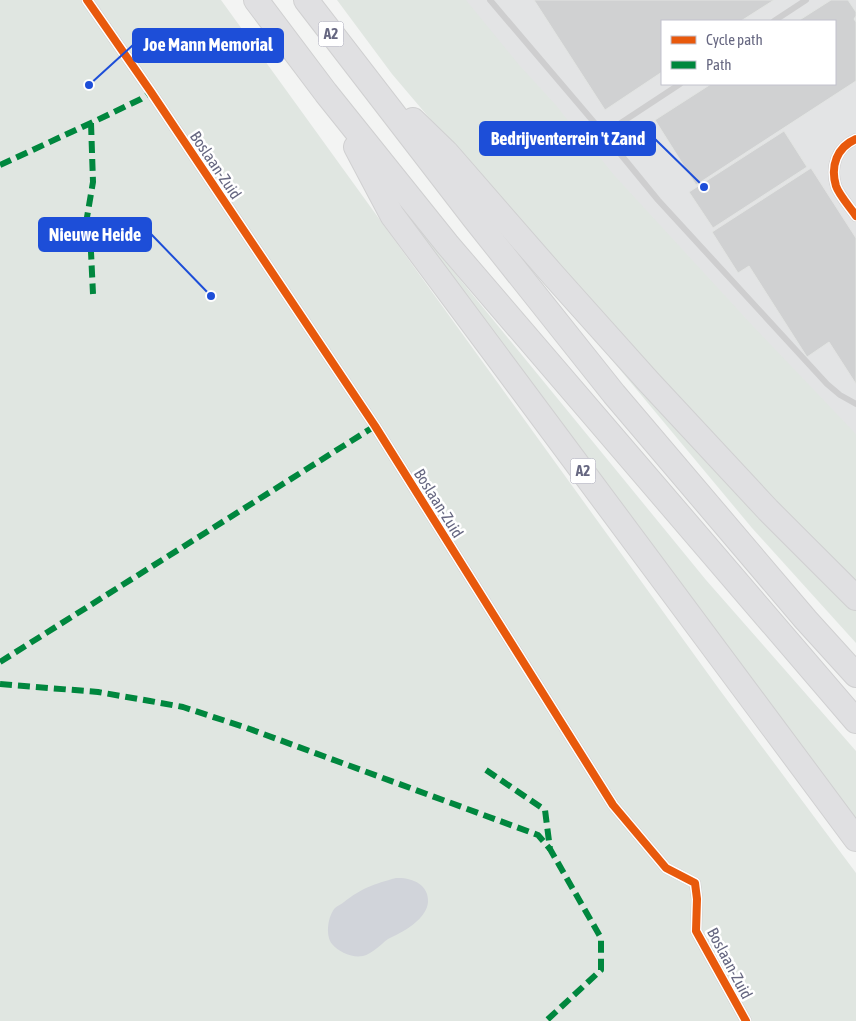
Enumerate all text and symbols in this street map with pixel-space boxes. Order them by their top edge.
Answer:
legend [661,20,836,85]
road number: A2 [318,22,344,46]
callout: Joe Mann Memorial [133,29,283,62]
text: Cycle path [706,31,763,48]
text: Joe Mann Memorial [142,34,273,55]
text: Path [706,56,732,73]
callout: Bedrijventerrein 't Zand [480,122,655,155]
street label: Boslaan-Zuid [187,128,245,202]
text: Bedrijventerrein 't Zand [491,128,645,149]
callout: Nieuwe Heide [39,218,151,251]
text: Nieuwe Heide [49,224,141,245]
road number: A2 [570,458,596,484]
street label: Boslaan-Zuid [411,465,467,541]
street label: Boslaan-Zuid [704,924,756,1002]

